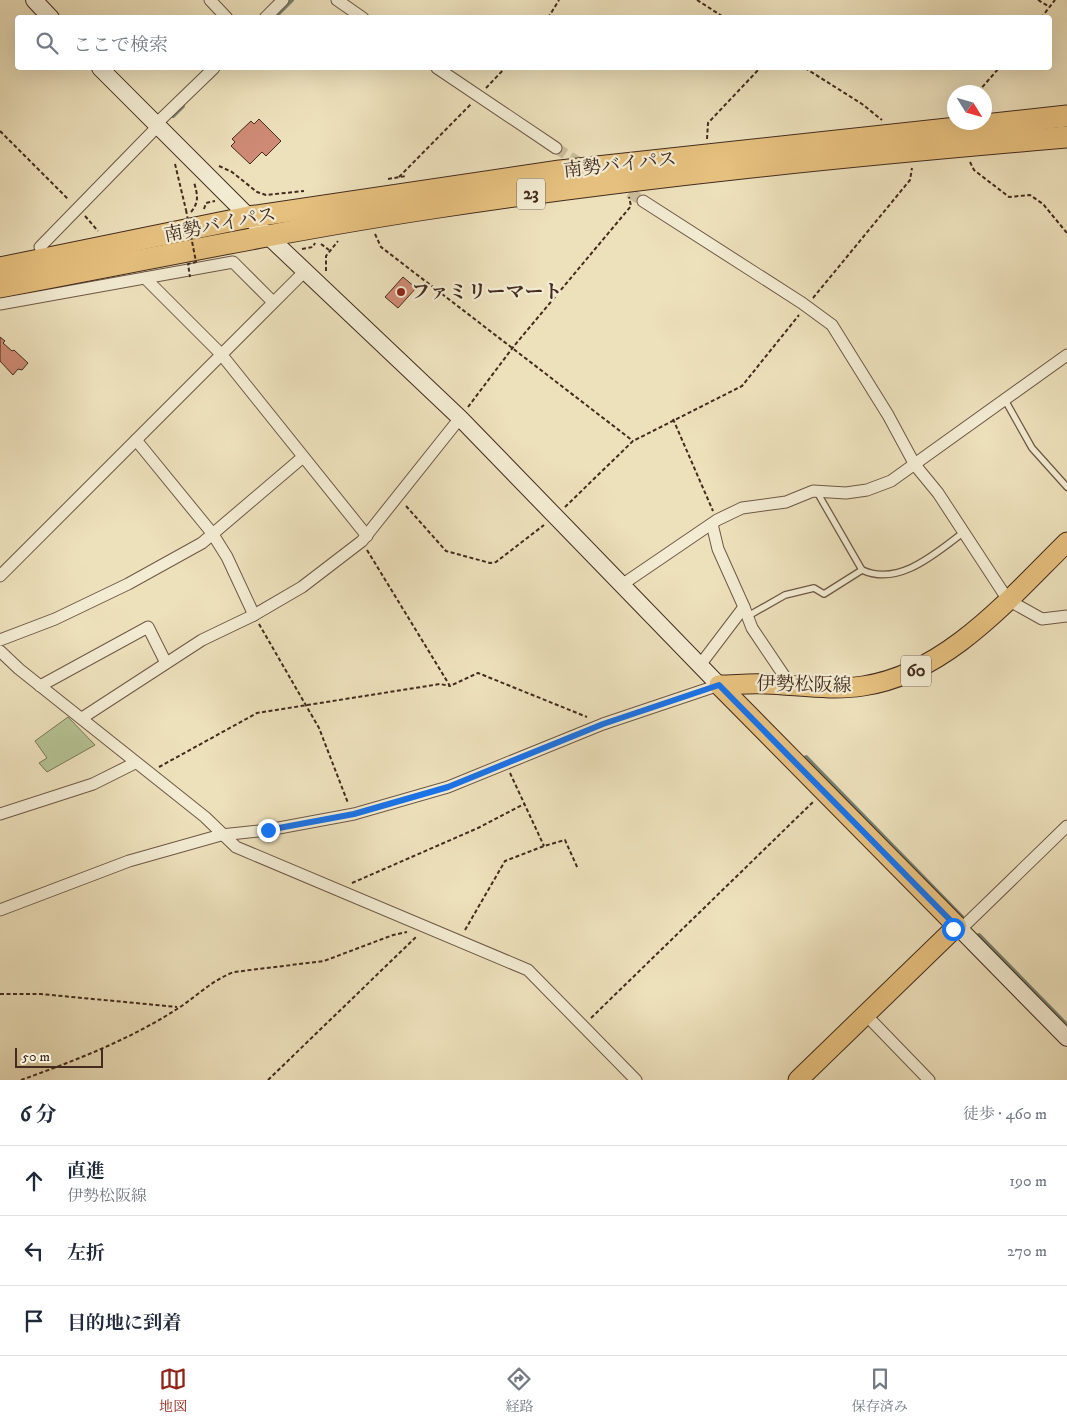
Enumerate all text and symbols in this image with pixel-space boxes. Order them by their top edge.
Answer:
search box [15,15,1052,70]
icon: search [33,29,61,57]
text: ここで検索 [73,34,168,57]
north arrow [947,85,992,130]
street label: 南勢バイパス [562,148,678,182]
road number: 23 [517,178,545,210]
street label: 南勢バイパス [162,203,278,247]
place label: ファミリーマート [411,281,563,304]
marker: ファミリーマート [395,286,407,298]
road number: 60 [901,656,931,686]
street label: 伊勢松阪線 [756,673,852,697]
route end [257,819,280,842]
route start [942,918,965,941]
scale bar [15,1045,102,1068]
text: 50 m [22,1048,50,1066]
text: 6 分 [20,1102,56,1128]
text: 徒歩 · 460 m [963,1104,1047,1124]
text: 直進 [67,1160,105,1183]
icon: ahead [20,1167,48,1195]
text: 190 m [1009,1171,1047,1191]
text: 伊勢松阪線 [67,1186,147,1206]
icon: left [20,1237,48,1265]
text: 270 m [1007,1241,1047,1261]
text: 左折 [67,1242,105,1265]
icon: arrive [20,1307,48,1335]
text: 目的地に到着 [67,1312,181,1335]
tab: 地図 [159,1365,187,1416]
tab: 経路 [505,1365,533,1416]
tab: 保存済み [852,1365,908,1416]

